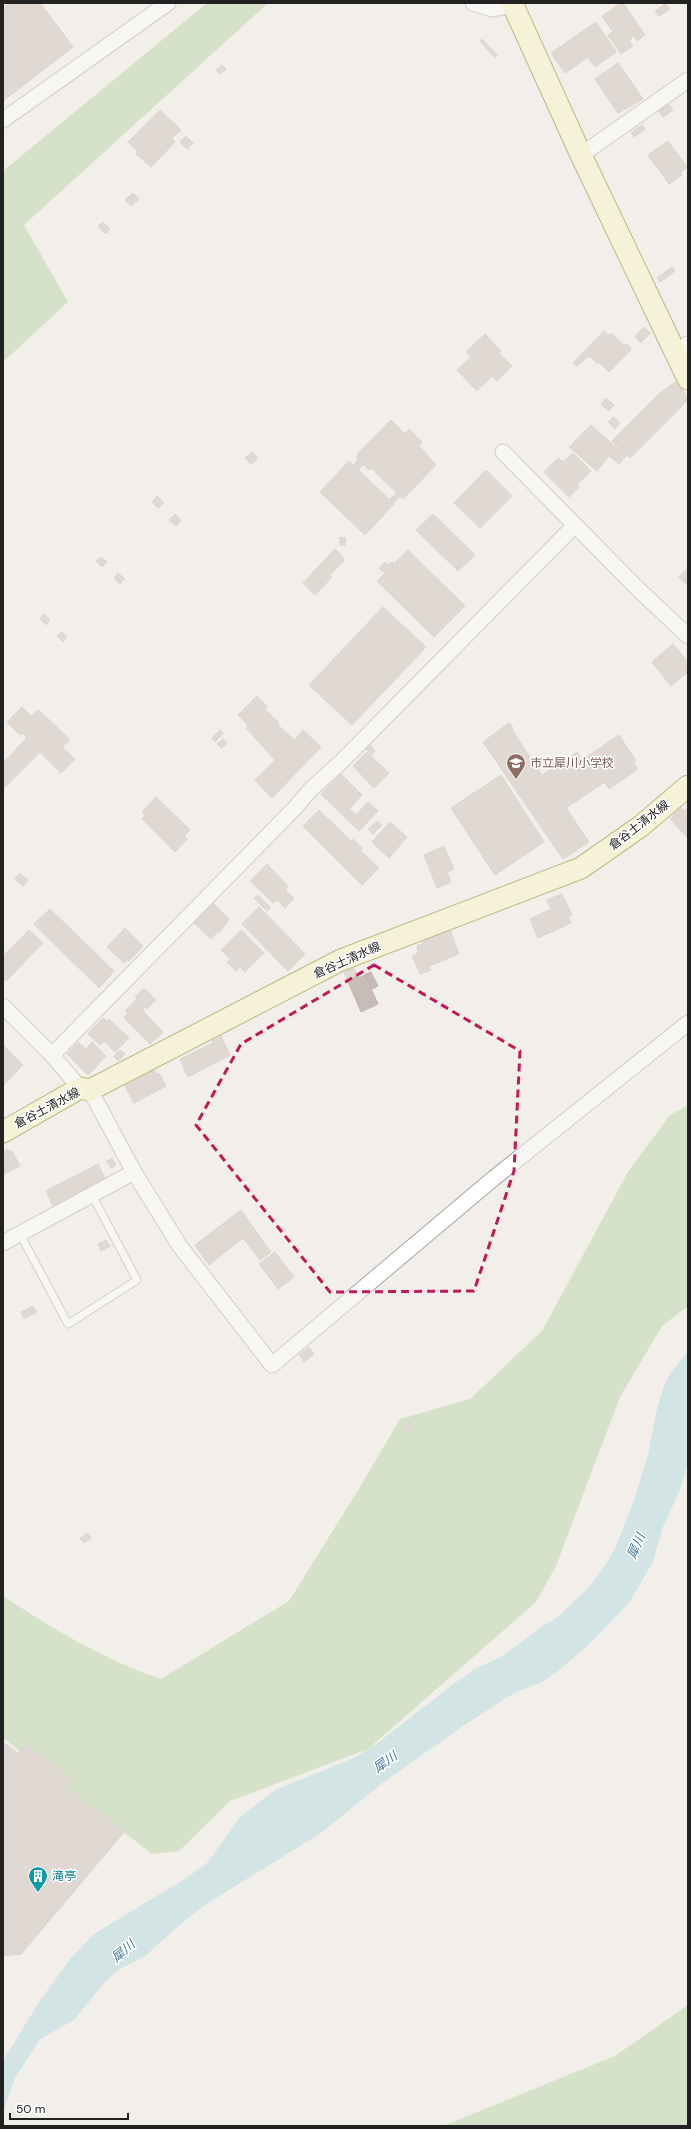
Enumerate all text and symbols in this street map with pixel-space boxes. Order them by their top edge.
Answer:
school or university icon: 市立犀川小学校 [505,752,527,780]
place label: 市立犀川小学校 [530,755,614,771]
street label: 倉谷土清水線 [606,797,672,853]
street label: 倉谷土清水線 [311,938,383,982]
street label: 倉谷土清水線 [11,1084,83,1132]
water label: 犀川 [623,1529,650,1561]
water label: 犀川 [369,1746,402,1777]
building icon: 滝亭 [27,1865,49,1893]
place label: 滝亭 [52,1868,76,1884]
water label: 犀川 [108,1935,140,1966]
scale bar [10,2095,128,2121]
text: 50 m [16,2101,45,2117]

